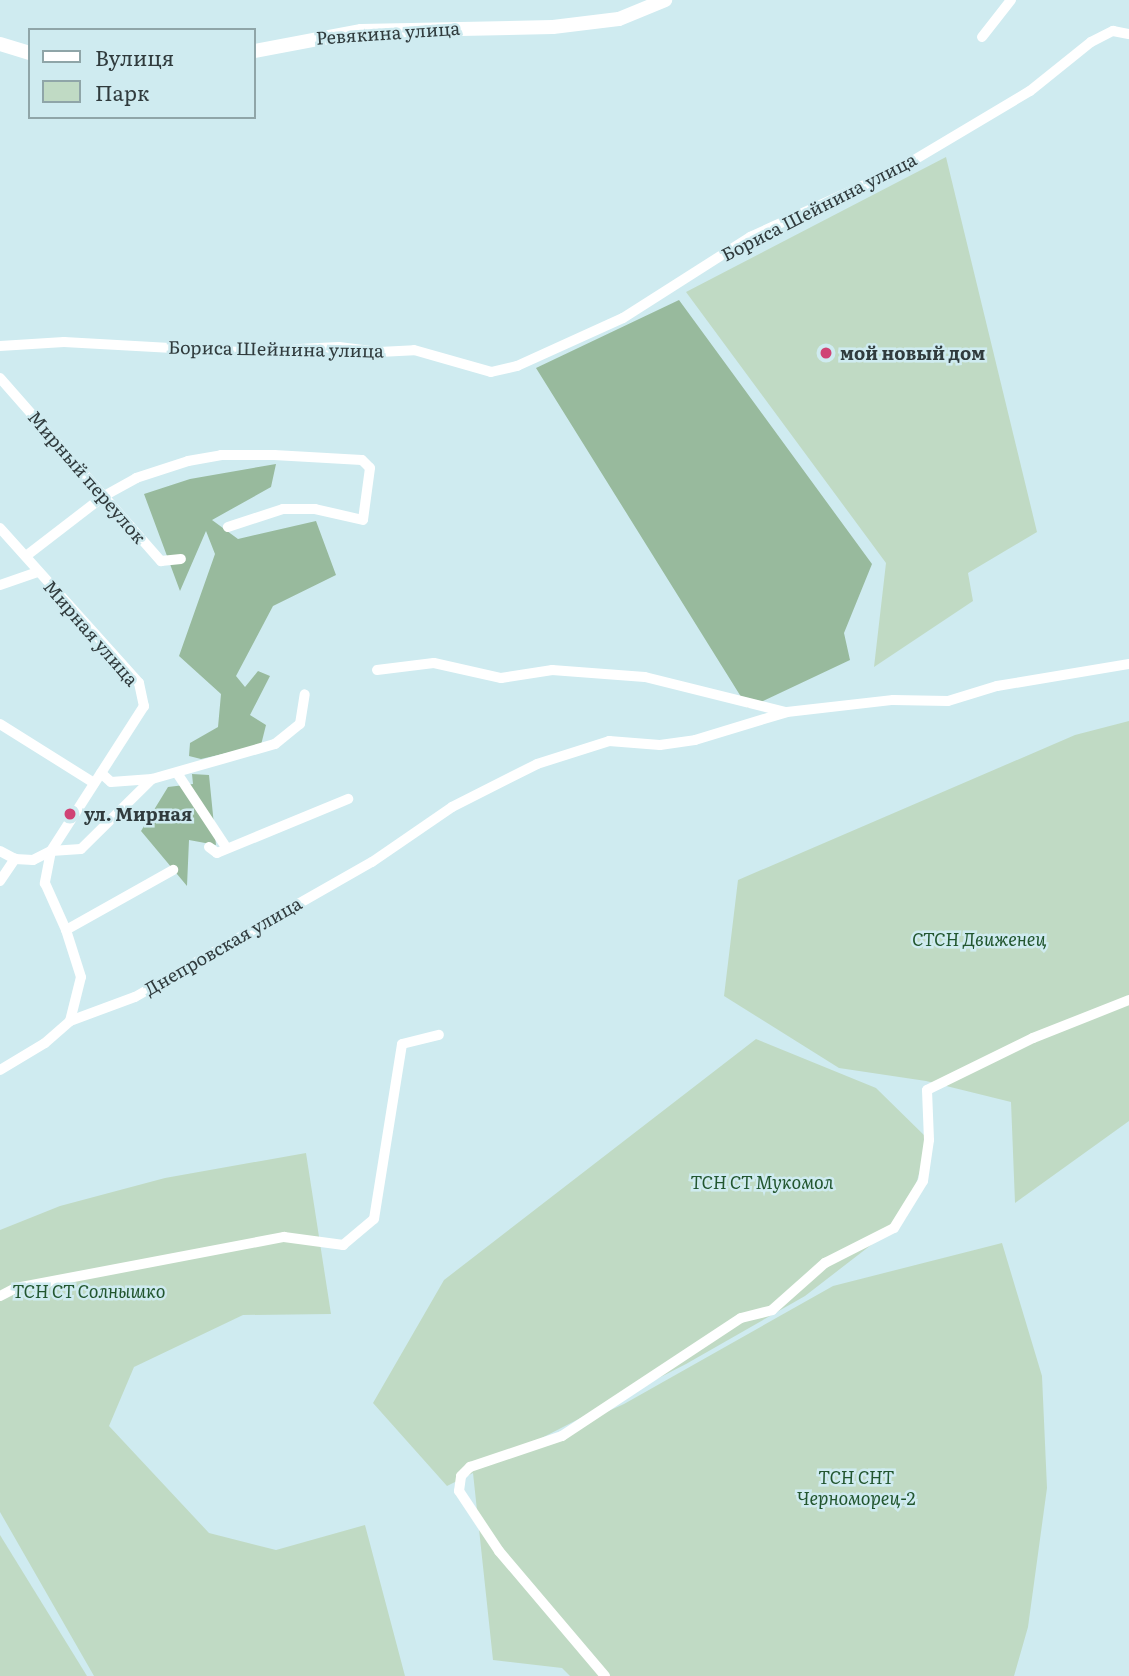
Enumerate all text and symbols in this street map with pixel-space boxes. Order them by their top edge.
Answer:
street label: Ревякина улица [315,17,461,49]
legend [28,28,256,119]
text: Вулиця [95,41,174,72]
text: Парк [95,76,149,107]
street label: Бориса Шейнина улица [718,148,920,266]
street label: Бориса Шейнина улица [168,336,384,362]
place label: мой новый дом [840,342,985,364]
marker: мой новый дом [818,345,834,361]
street label: Мирный переулок [24,406,150,548]
street label: Мирная улица [39,576,143,690]
place label: ул. Мирная [84,803,192,825]
marker: ул. Мирная [62,806,78,822]
street label: Днепровская улица [141,892,305,1000]
park label: СТСН Движенец [912,928,1046,950]
park label: ТСН СТ Мукомол [691,1171,833,1193]
park label: ТСН СТ Солнышко [12,1280,166,1302]
park label: ТСН СНТ Черноморец-2 [797,1467,915,1510]

